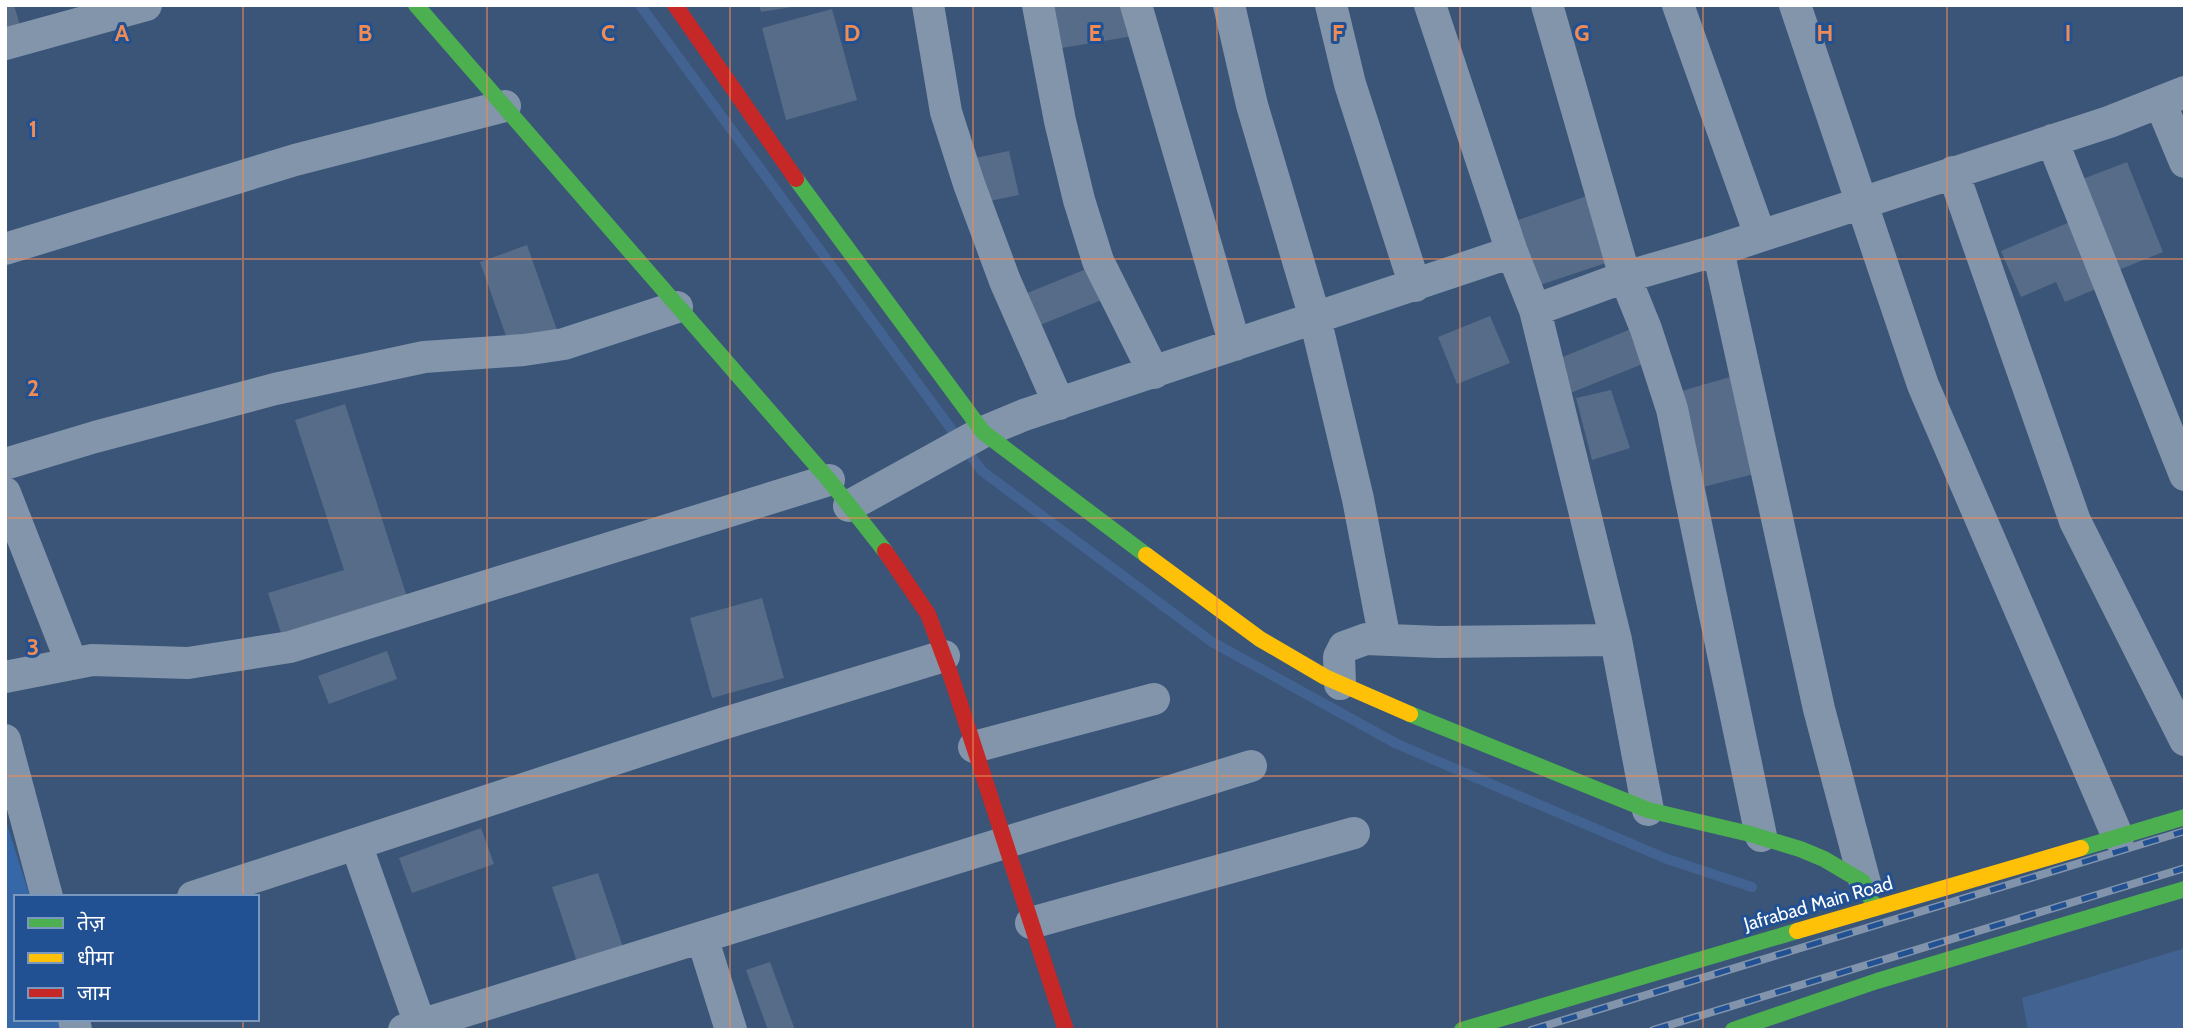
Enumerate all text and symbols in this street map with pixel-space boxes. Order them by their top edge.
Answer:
text: A [115,19,130,47]
text: B [358,19,372,47]
text: C [601,19,615,47]
text: D [844,19,860,47]
text: E [1088,19,1102,47]
text: F [1332,19,1344,47]
text: G [1574,19,1590,47]
text: H [1817,19,1833,47]
text: I [2065,19,2071,47]
text: 1 [29,115,37,143]
text: 2 [27,374,39,402]
text: 3 [27,633,39,661]
street label: Jafrabad Main Road [1740,871,1895,936]
legend [14,895,259,1021]
text: तेज़ [77,910,105,935]
text: धीमा [77,945,114,970]
text: जाम [77,980,111,1005]

